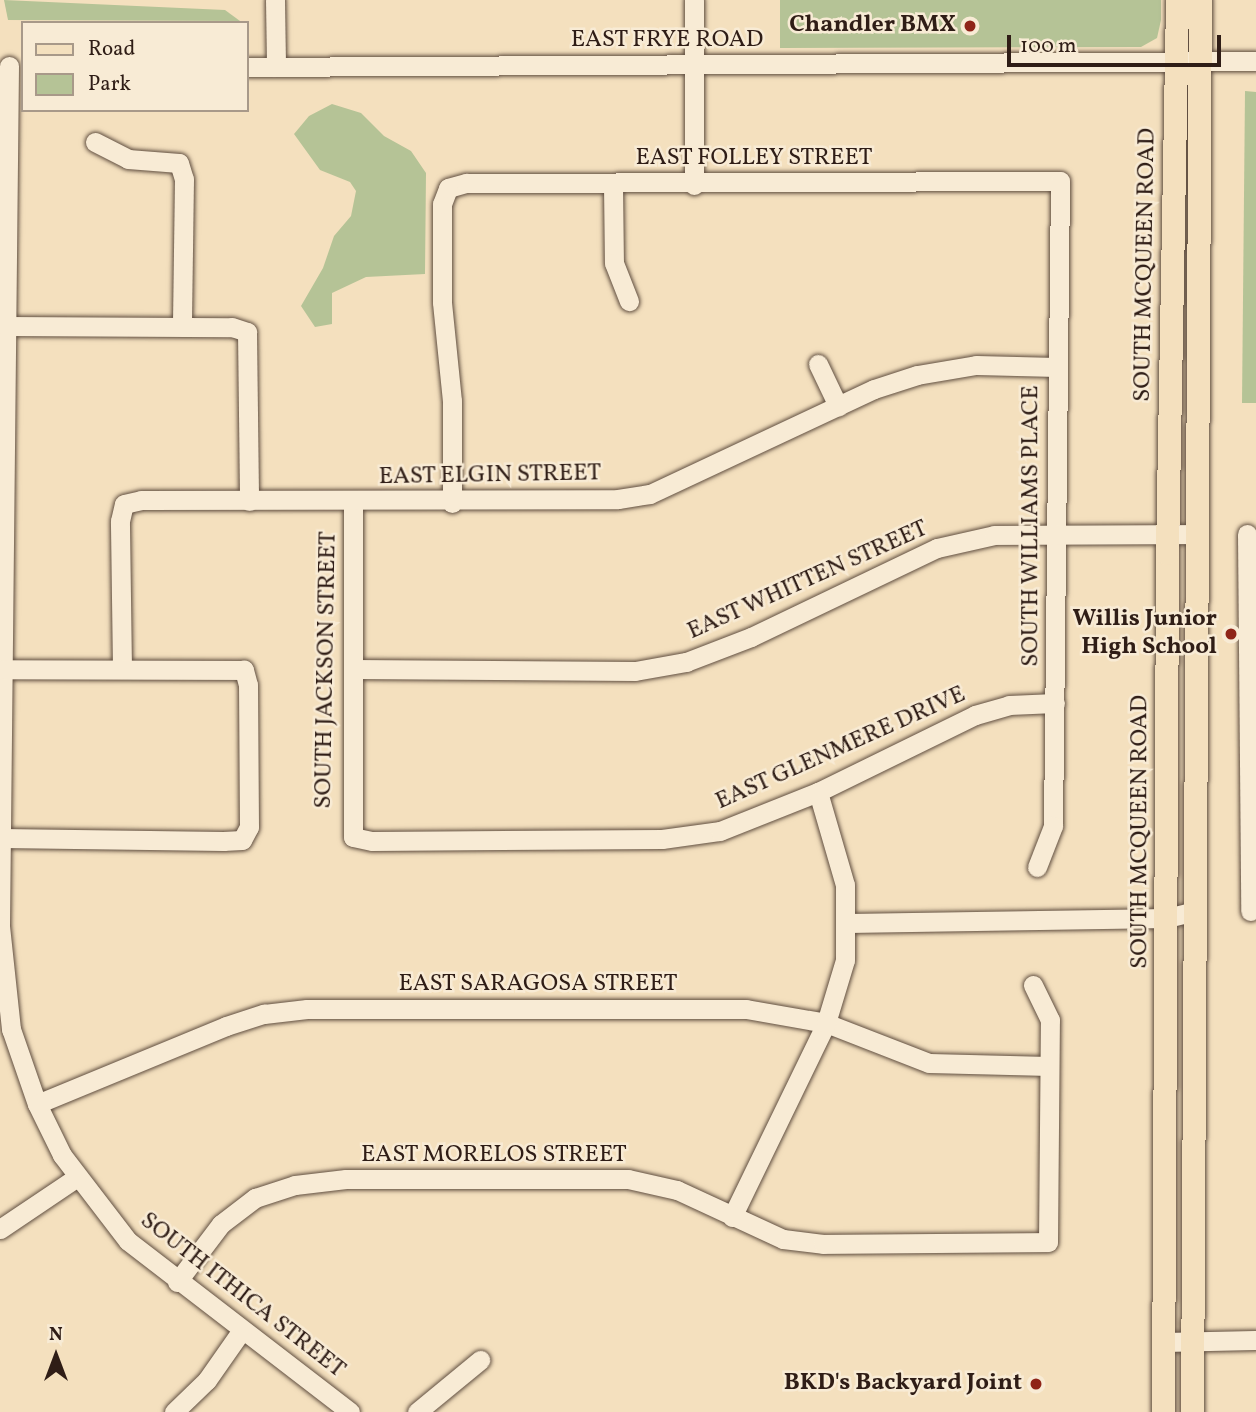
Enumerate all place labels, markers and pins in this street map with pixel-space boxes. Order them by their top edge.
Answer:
place label: Chandler BMX [789,12,956,40]
marker: Chandler BMX [962,18,978,34]
place label: Willis Junior High School [1072,606,1217,662]
marker: Willis Junior High School [1223,626,1239,642]
place label: BKD's Backyard Joint [784,1370,1022,1398]
marker: BKD's Backyard Joint [1028,1376,1044,1392]

